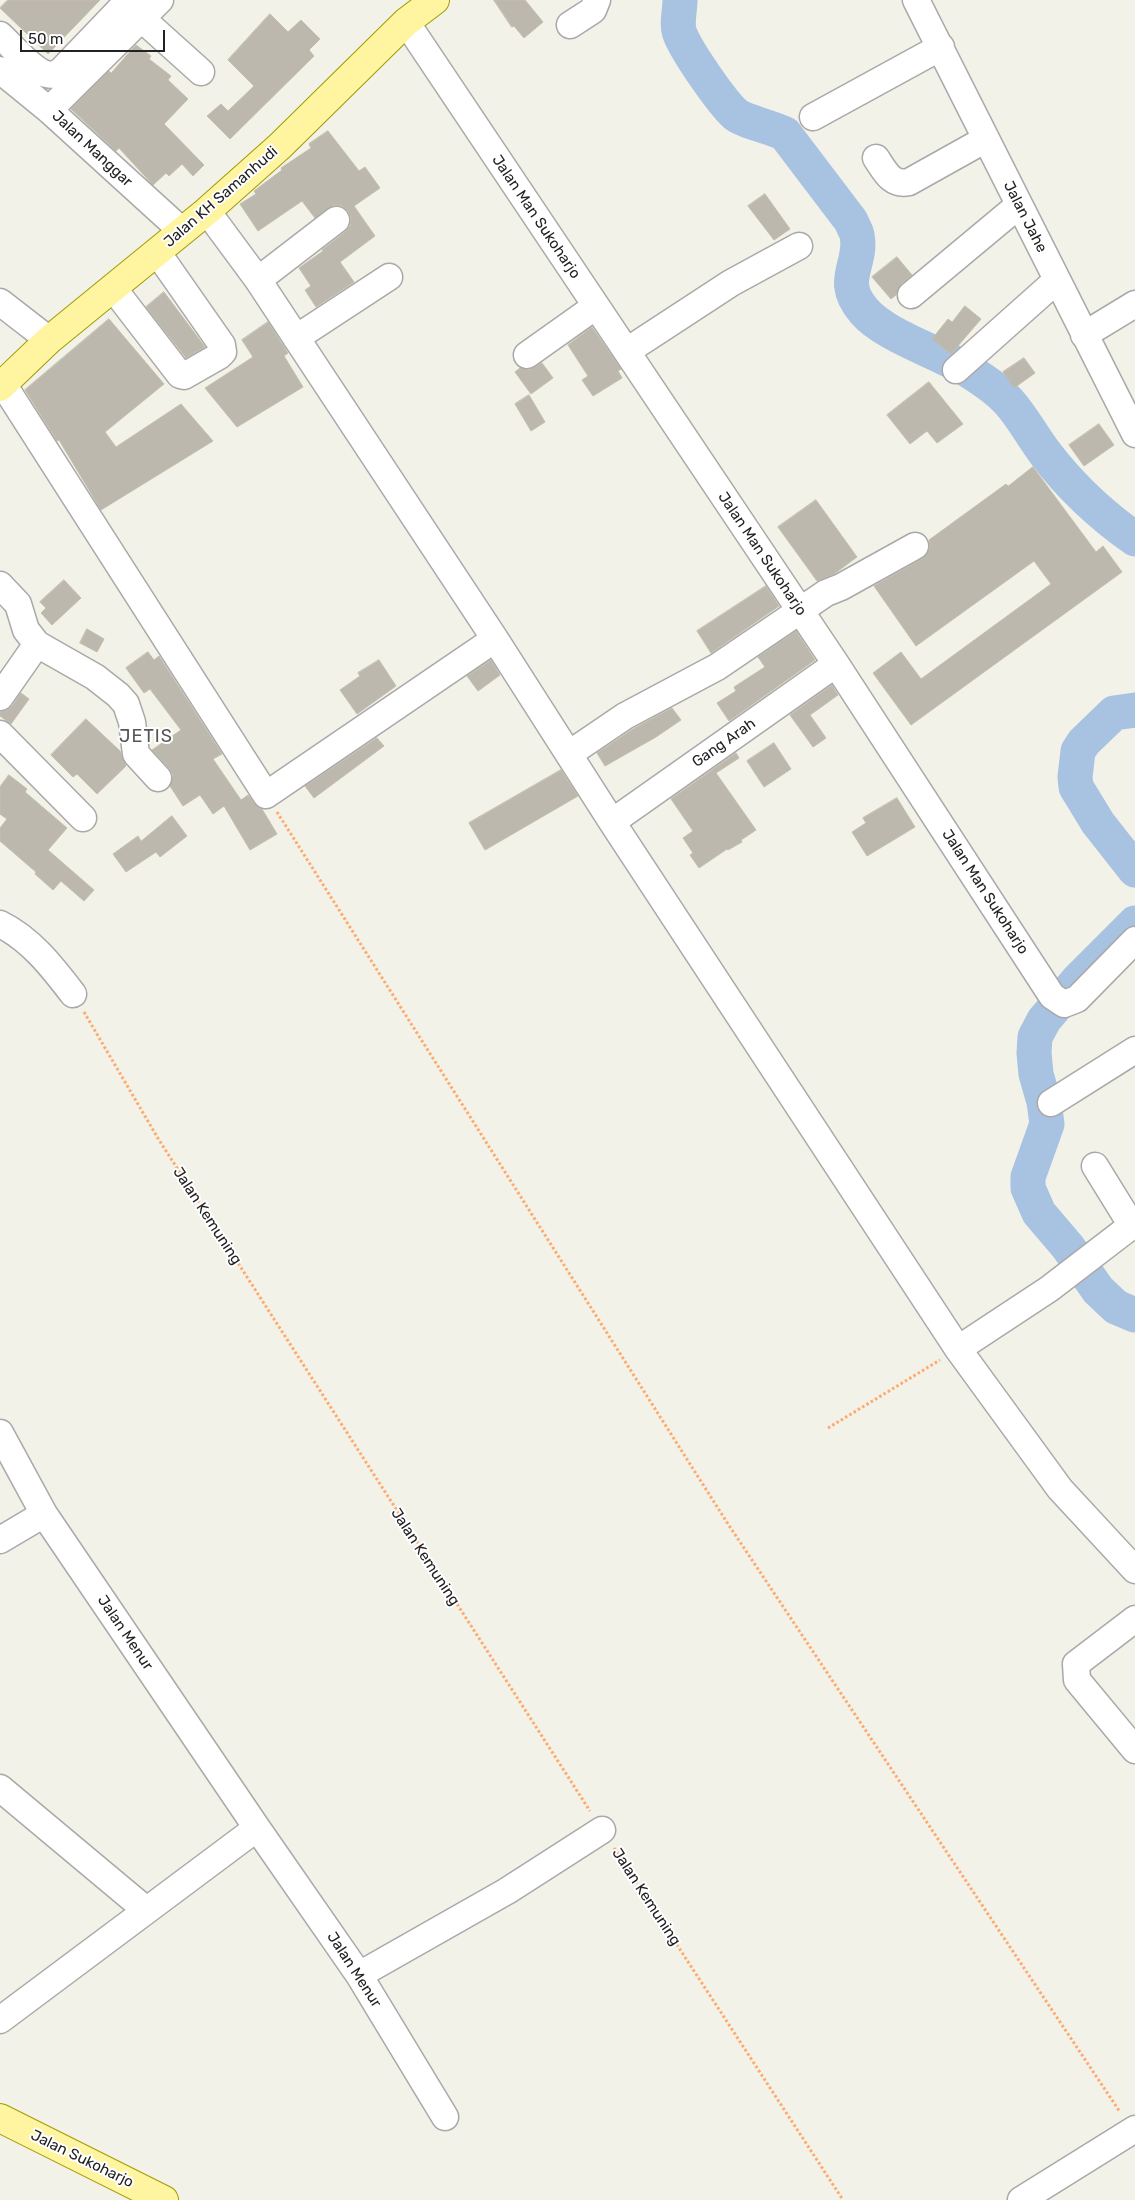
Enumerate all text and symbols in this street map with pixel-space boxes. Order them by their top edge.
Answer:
scale bar [22,20,168,52]
text: 50 m [28,30,63,48]
street label: Jalan Manggar [48,107,136,191]
street label: Jalan KH Samanhudi [160,143,282,251]
street label: Jalan Man Sukoharjo [488,152,584,282]
street label: Jalan Jahe [999,178,1051,256]
street label: Jalan Man Sukoharjo [714,489,810,619]
street label: Gang Arah [689,715,759,771]
district label: JETIS [118,726,174,748]
street label: Jalan Man Sukoharjo [938,826,1032,958]
street label: Jalan Kemuning [169,1164,245,1268]
street label: Jalan Kemuning [387,1505,463,1609]
street label: Jalan Menur [93,1592,157,1674]
street label: Jalan Kemuning [608,1845,684,1949]
street label: Jalan Menur [323,1929,385,2011]
street label: Jalan Sukoharjo [28,2126,136,2192]

